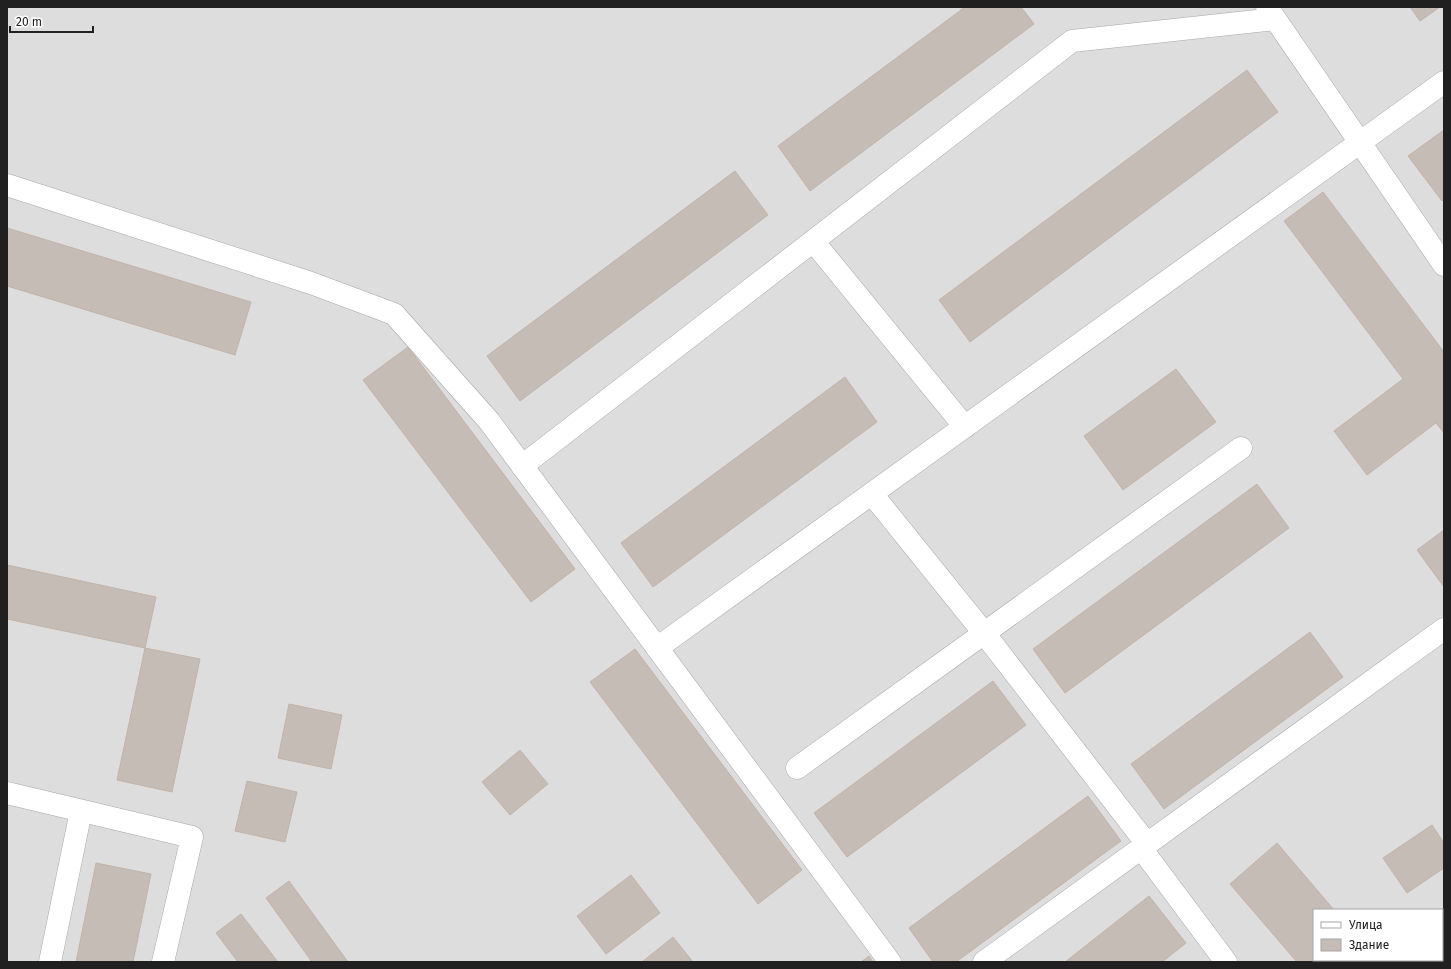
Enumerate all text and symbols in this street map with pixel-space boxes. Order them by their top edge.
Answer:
scale bar [10,8,93,34]
text: 20 m [16,15,42,29]
legend [1313,909,1443,961]
text: Улица [1349,918,1383,932]
text: Здание [1349,938,1389,952]

